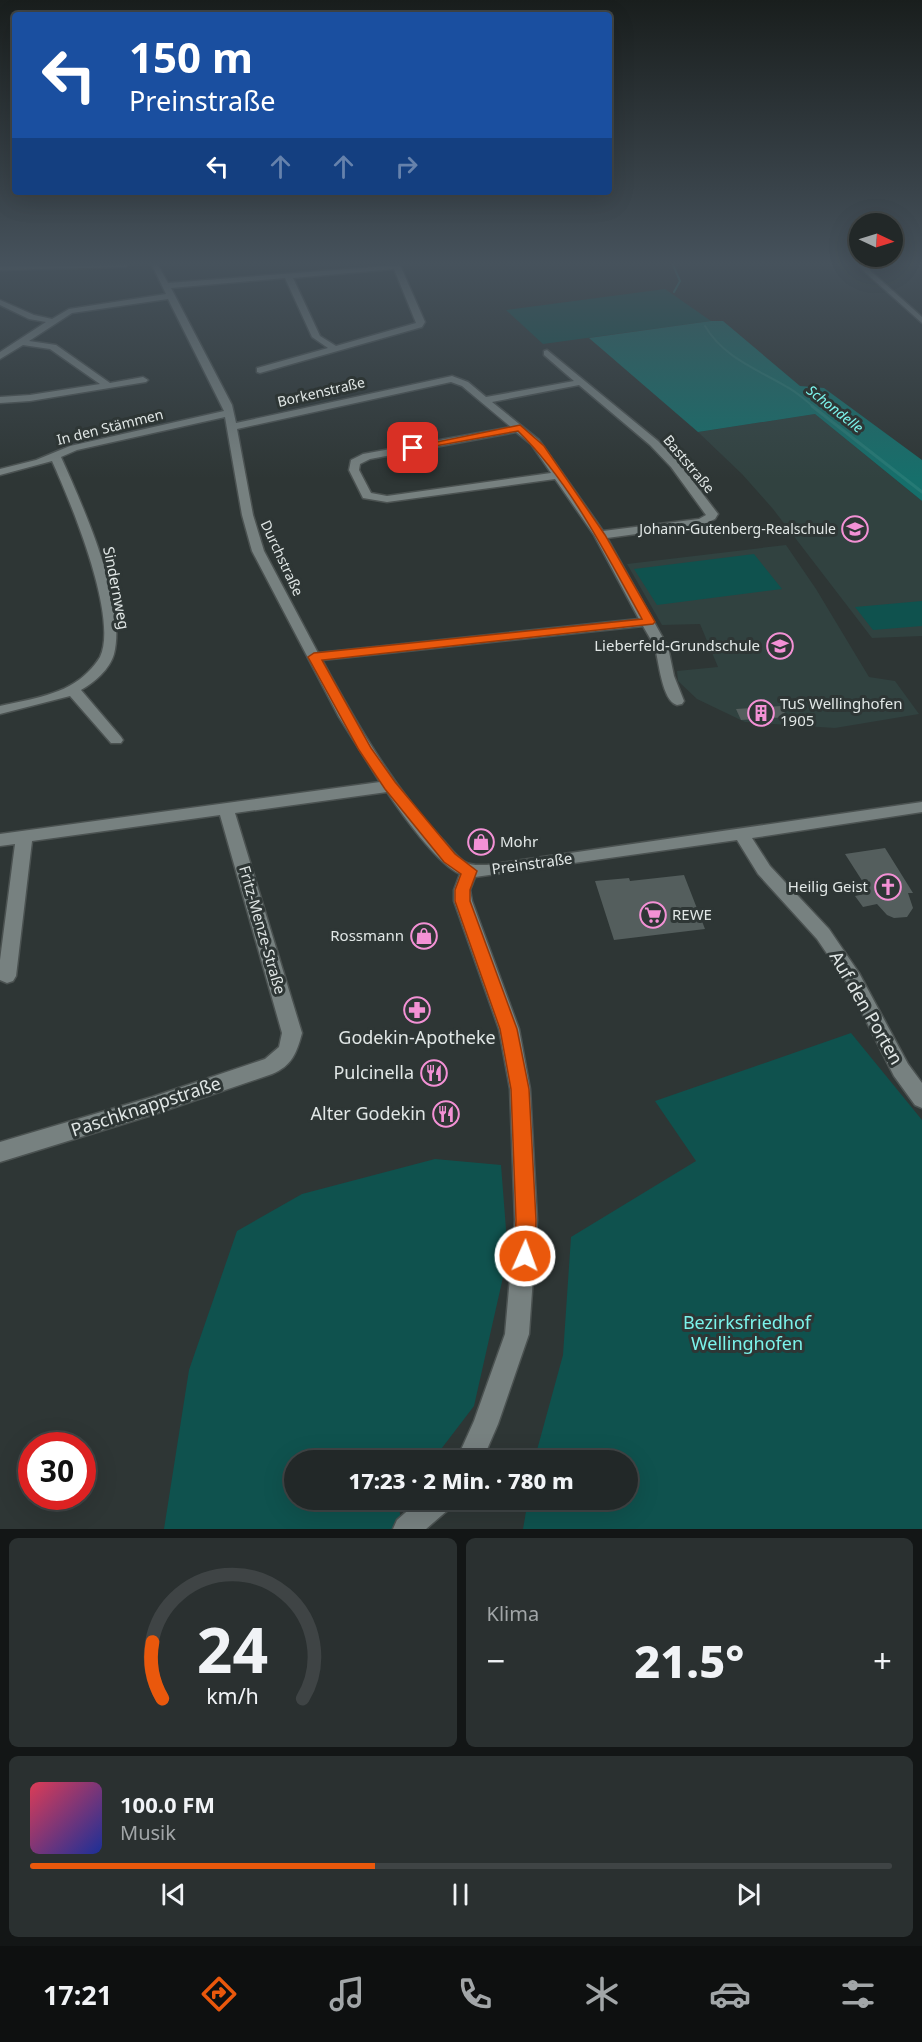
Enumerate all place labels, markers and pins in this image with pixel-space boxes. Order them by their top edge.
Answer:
pin [387,422,438,473]
school or university icon: Johann-Gutenberg-Realschule [840,514,870,544]
place label: Johann-Gutenberg-Realschule [637,519,836,538]
school or university icon: Lieberfeld-Grundschule [765,631,795,661]
place label: Lieberfeld-Grundschule [594,635,760,655]
place label: TuS Wellinghofen 1905 [780,693,902,730]
building icon: TuS Wellinghofen 1905 [746,698,776,728]
shop icon: Mohr [466,827,496,857]
place label: Mohr [500,831,538,851]
church icon: Heilig Geist [873,872,903,902]
place label: Heilig Geist [788,876,869,896]
supermarket icon: REWE [638,900,668,930]
place label: REWE [672,904,712,924]
shop icon: Rossmann [409,921,439,951]
place label: Rossmann [330,925,404,945]
pharmacy icon: Godekin-Apotheke [402,995,432,1025]
place label: Godekin-Apotheke [338,1025,496,1049]
restaurant icon: Pulcinella [419,1058,449,1088]
place label: Pulcinella [333,1060,414,1084]
restaurant icon: Alter Godekin [431,1099,461,1129]
place label: Alter Godekin [310,1101,426,1125]

